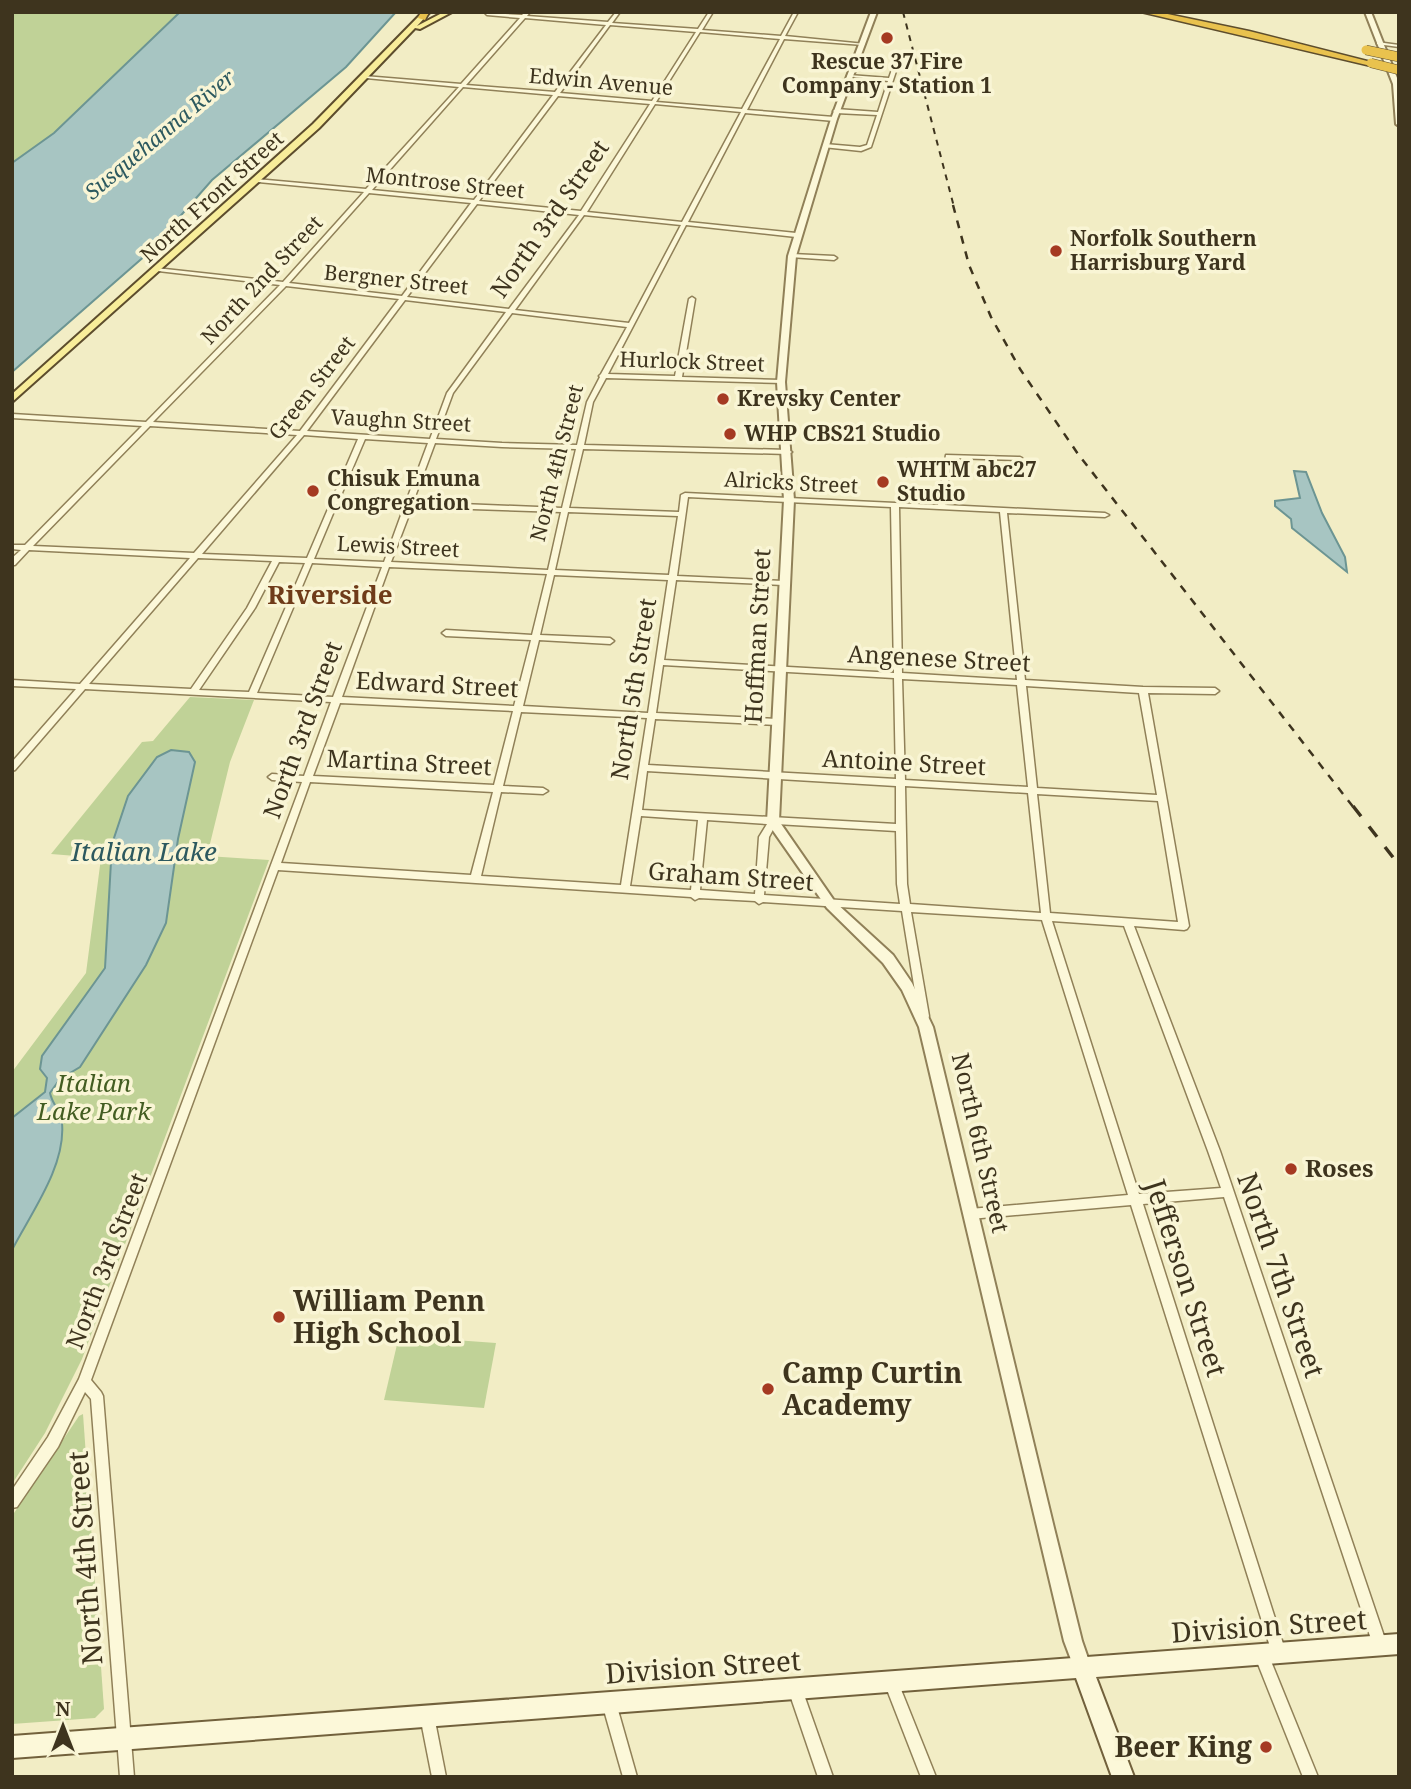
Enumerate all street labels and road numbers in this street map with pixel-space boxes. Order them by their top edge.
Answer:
street label: Edwin Avenue [528,61,674,101]
street label: North Front Street [134,124,289,268]
street label: North 3rd Street [482,132,616,304]
street label: Montrose Street [364,160,526,204]
street label: North 2nd Street [194,209,328,350]
street label: Bergner Street [323,258,470,300]
street label: Green Street [262,330,361,445]
street label: Hurlock Street [619,344,765,378]
street label: North 4th Street [523,381,589,544]
street label: Vaughn Street [330,402,472,438]
street label: Alricks Street [723,465,859,499]
street label: Lewis Street [336,529,460,563]
street label: Hoffman Street [735,548,778,724]
street label: North 5th Street [602,595,663,782]
street label: North 3rd Street [254,636,349,823]
street label: Angenese Street [847,636,1031,679]
street label: Edward Street [355,663,519,704]
street label: Martina Street [326,741,493,782]
street label: Antoine Street [821,741,987,782]
street label: Graham Street [647,853,815,898]
street label: North 6th Street [945,1049,1018,1236]
street label: North 7th Street [1229,1167,1335,1382]
street label: North 3rd Street [57,1168,154,1353]
street label: Jefferson Street [1137,1173,1237,1381]
street label: North 4th Street [58,1450,110,1666]
street label: Division Street [1170,1599,1368,1651]
street label: Division Street [604,1640,802,1692]

